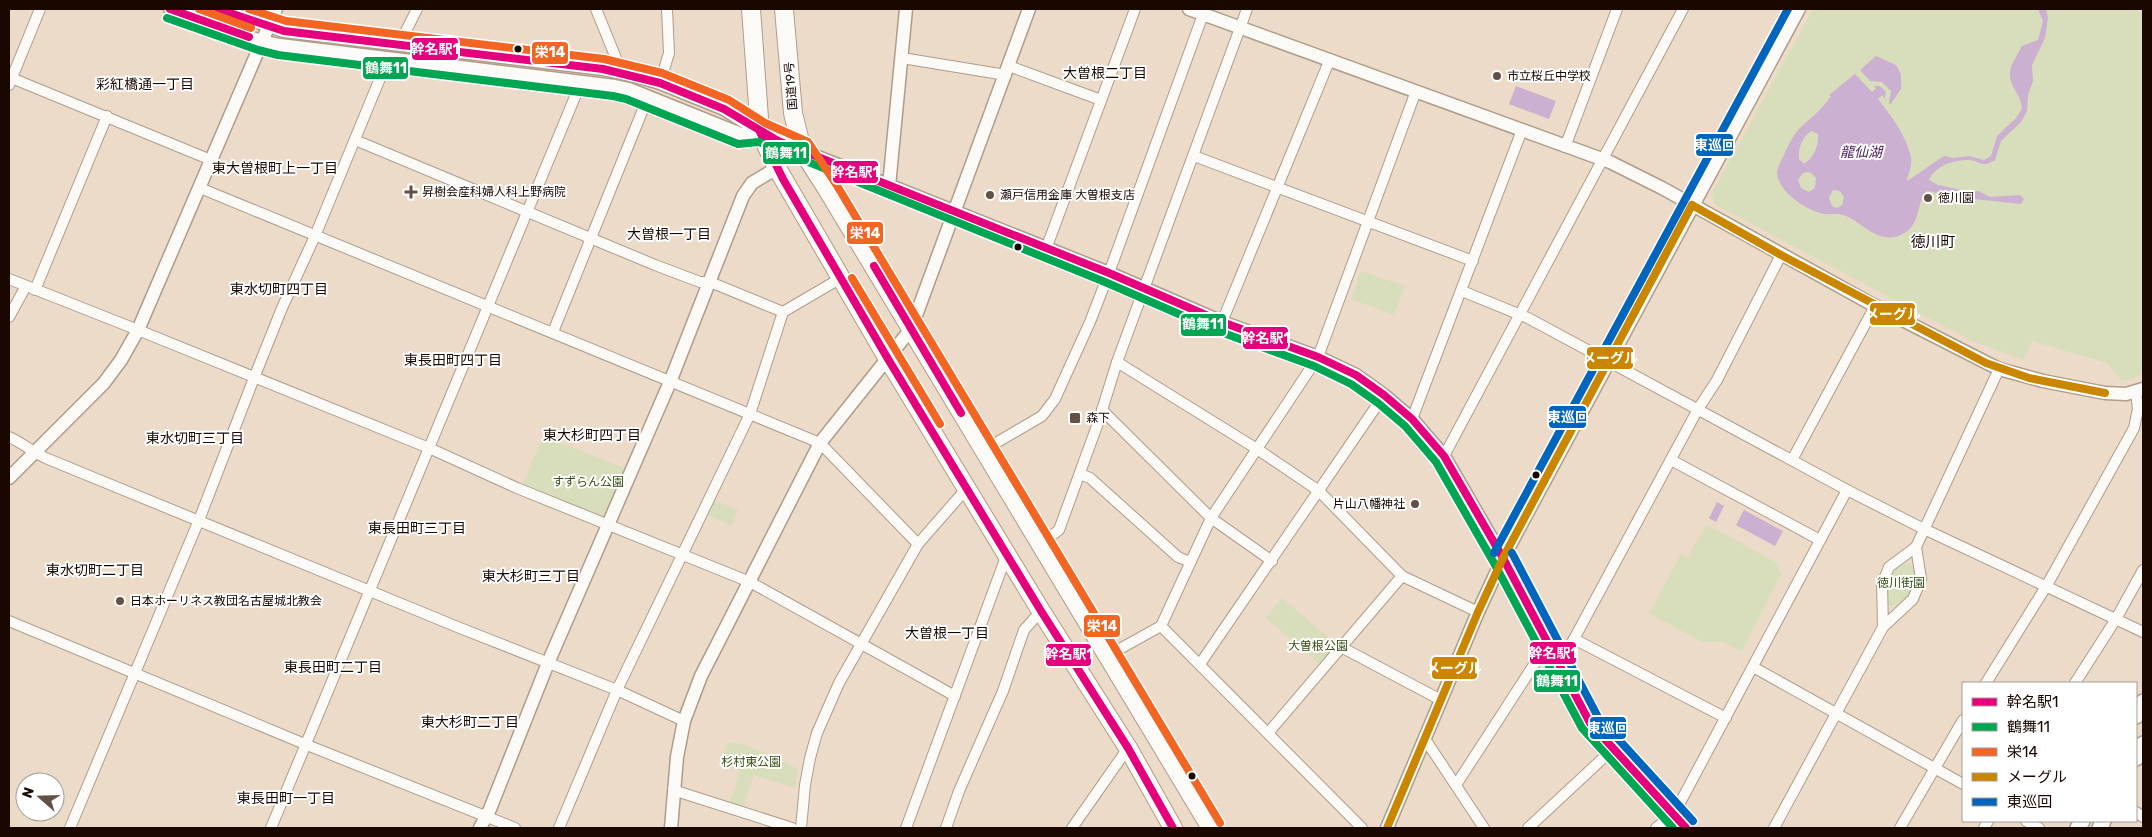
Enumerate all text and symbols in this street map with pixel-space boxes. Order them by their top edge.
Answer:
line badge: 幹名駅1 [411,37,459,61]
text: 幹名駅1 [411,41,460,58]
line badge: 栄14 [531,41,569,65]
unlabelled marker [513,44,523,54]
text: 栄14 [535,44,566,61]
line badge: 鶴舞11 [362,56,409,80]
text: 鶴舞11 [365,60,407,77]
street label: 国道19号 [782,61,800,111]
district label: 大曽根二丁目 [1063,65,1147,82]
place label: 市立桜丘中学校 [1507,69,1591,83]
marker: 市立桜丘中学校 [1491,70,1503,82]
district label: 彩紅橋通一丁目 [96,76,194,93]
line badge: 東巡回 [1695,133,1734,157]
text: 東巡回 [1694,137,1736,154]
line badge: 鶴舞11 [762,141,810,165]
water label: 龍仙湖 [1840,144,1884,161]
text: 鶴舞11 [765,145,807,162]
district label: 東大曽根町上一丁目 [212,160,338,177]
line badge: 幹名駅1 [832,160,879,184]
text: 幹名駅1 [831,164,880,181]
marker: 昇樹会産科婦人科上野病院 [404,185,418,199]
place label: 昇樹会産科婦人科上野病院 [422,185,566,199]
place label: 瀬戸信用金庫 大曽根支店 [1000,188,1135,202]
marker: 瀬戸信用金庫 大曽根支店 [984,189,996,201]
place label: 徳川園 [1938,191,1974,205]
marker: 徳川園 [1922,192,1934,204]
line badge: 栄14 [846,221,884,245]
text: 栄14 [850,225,881,242]
district label: 大曽根一丁目 [627,226,711,243]
district label: 徳川町 [1910,233,1956,251]
unlabelled marker [1013,242,1023,252]
district label: 東水切町四丁目 [230,281,328,298]
line badge: メーグル [1869,302,1916,326]
text: メーグル [1865,306,1921,323]
line badge: 鶴舞11 [1180,313,1227,337]
text: 鶴舞11 [1182,316,1224,333]
line badge: 幹名駅1 [1242,326,1289,350]
text: 幹名駅1 [1242,330,1291,347]
line badge: メーグル [1586,346,1634,370]
text: メーグル [1582,350,1638,367]
district label: 東長田町四丁目 [404,352,502,369]
line badge: 東巡回 [1548,405,1587,429]
text: 東巡回 [1547,409,1589,426]
marker: 森下 [1068,411,1082,425]
place label: 森下 [1086,411,1110,425]
district label: 東大杉町四丁目 [543,427,641,444]
district label: 東水切町三丁目 [146,430,244,447]
unlabelled marker [1531,470,1541,480]
park label: すずらん公園 [552,475,624,489]
place label: 片山八幡神社 [1333,497,1405,511]
marker: 片山八幡神社 [1409,498,1421,510]
district label: 東長田町三丁目 [368,520,466,537]
district label: 東水切町二丁目 [46,562,144,579]
district label: 東大杉町三丁目 [482,568,580,585]
park label: 徳川街園 [1877,576,1925,590]
place label: 日本ホーリネス教団名古屋城北教会 [130,594,322,608]
marker: 日本ホーリネス教団名古屋城北教会 [114,595,126,607]
line badge: 栄14 [1083,614,1121,638]
text: 栄14 [1087,618,1118,635]
district label: 大曽根一丁目 [905,625,989,642]
park label: 大曽根公園 [1288,639,1348,653]
line badge: 幹名駅1 [1529,641,1577,665]
line badge: 幹名駅1 [1045,643,1092,667]
text: 幹名駅1 [1529,645,1578,662]
text: 幹名駅1 [1045,646,1094,663]
line badge: メーグル [1431,656,1478,680]
district label: 東長田町二丁目 [284,659,382,676]
text: メーグル [1426,660,1482,677]
line badge: 鶴舞11 [1533,669,1581,693]
text: 鶴舞11 [1536,673,1578,690]
legend [1962,682,2137,822]
text: 幹名駅1 [2007,693,2058,711]
district label: 東大杉町二丁目 [421,714,519,731]
line badge: 東巡回 [1589,716,1627,740]
text: 鶴舞11 [2007,718,2050,736]
text: 東巡回 [1587,720,1629,737]
text: 栄14 [2007,743,2038,761]
park label: 杉村東公園 [721,755,781,769]
text: メーグル [2007,768,2067,786]
unlabelled marker [1187,771,1197,781]
north arrow [15,772,65,822]
text: N [19,785,38,800]
district label: 東長田町一丁目 [237,790,335,807]
text: 東巡回 [2007,793,2052,811]

